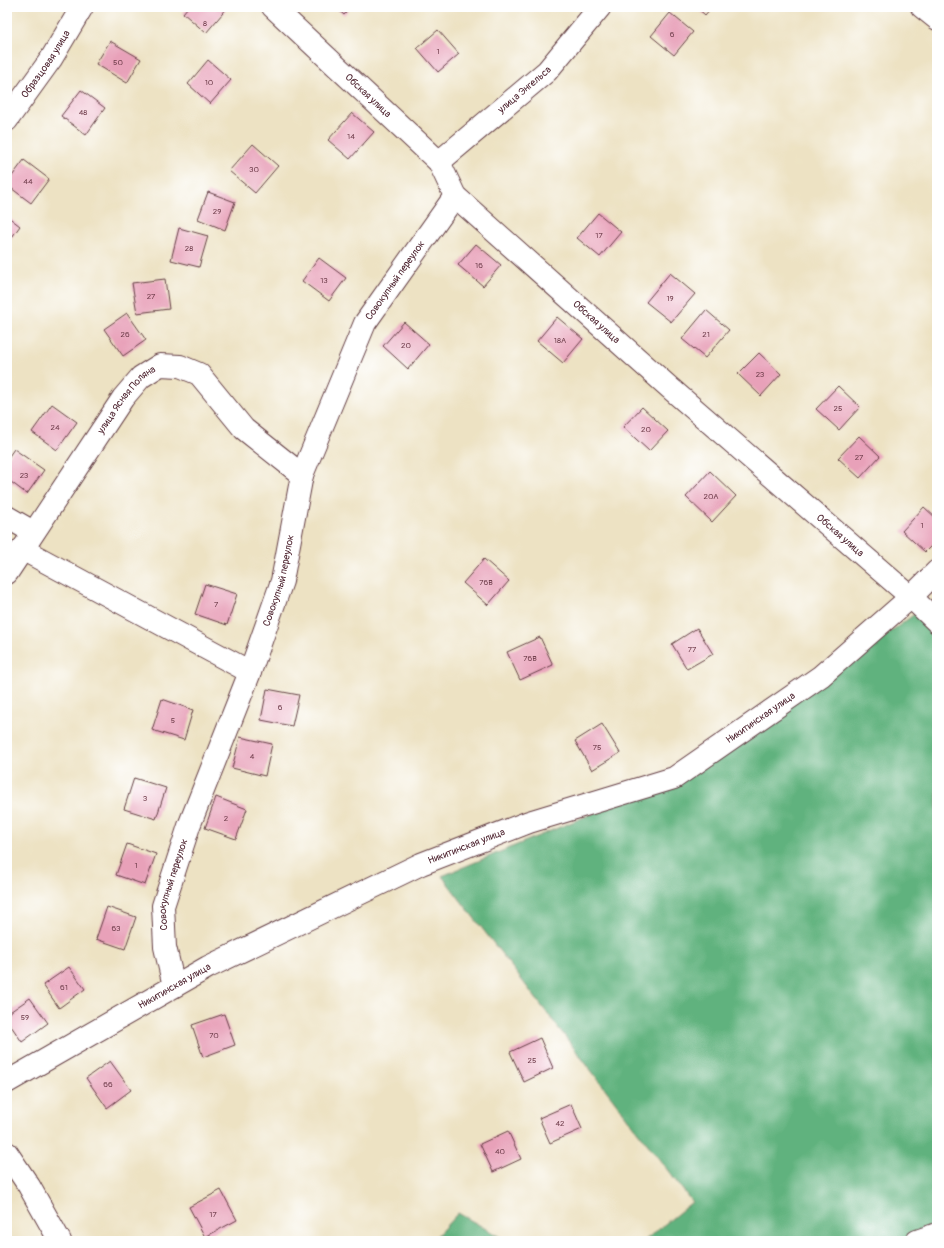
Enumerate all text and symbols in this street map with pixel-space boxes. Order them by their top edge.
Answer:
house number: 8 [203,19,207,28]
street label: Образцовая улица [19,28,73,101]
house number: 6 [670,30,675,39]
house number: 1 [436,47,440,56]
house number: 50 [113,58,123,67]
street label: улица Энгельса [495,64,554,116]
street label: Обская улица [342,71,394,120]
house number: 10 [205,78,214,87]
house number: 48 [79,108,87,117]
house number: 14 [347,132,355,141]
house number: 30 [249,165,259,174]
house number: 44 [23,177,33,186]
house number: 29 [213,207,221,216]
house number: 17 [595,231,603,240]
street label: Совокупный переулок [363,238,427,322]
house number: 28 [185,244,193,253]
house number: 16 [475,261,483,270]
house number: 13 [320,276,328,285]
house number: 27 [147,292,156,301]
house number: 19 [666,294,674,303]
street label: Обская улица [570,298,622,346]
house number: 26 [120,330,130,339]
house number: 21 [702,330,710,339]
house number: 18А [554,336,566,345]
house number: 20 [401,341,412,350]
street label: улица Ясная Поляна [94,363,158,437]
house number: 23 [756,370,765,379]
house number: 25 [834,404,842,413]
house number: 24 [50,423,60,432]
house number: 20 [641,425,652,434]
house number: 27 [855,453,864,462]
house number: 23 [20,471,29,480]
house number: 20А [703,492,719,501]
street label: Обская улица [814,512,866,559]
house number: 1 [920,521,924,530]
street label: Совокупный переулок [261,534,297,628]
house number: 76В [479,578,493,587]
house number: 7 [214,600,219,609]
house number: 77 [688,645,697,654]
house number: 76В [523,654,537,663]
street label: Никитинская улица [724,690,798,746]
house number: 6 [278,703,283,712]
house number: 5 [171,716,175,725]
house number: 75 [593,743,601,752]
house number: 4 [250,752,255,761]
house number: 3 [143,794,148,803]
house number: 2 [224,814,229,823]
street label: Никитинская улица [426,826,507,867]
street label: Совокупный переулок [157,837,190,931]
house number: 1 [134,861,138,870]
house number: 63 [111,924,121,933]
street label: Никитинская улица [136,961,213,1012]
house number: 61 [60,983,68,992]
house number: 59 [21,1013,29,1022]
house number: 70 [209,1031,219,1040]
house number: 25 [528,1056,536,1065]
house number: 66 [103,1080,113,1089]
house number: 42 [555,1119,565,1128]
house number: 40 [495,1147,506,1156]
house number: 17 [209,1210,217,1219]

